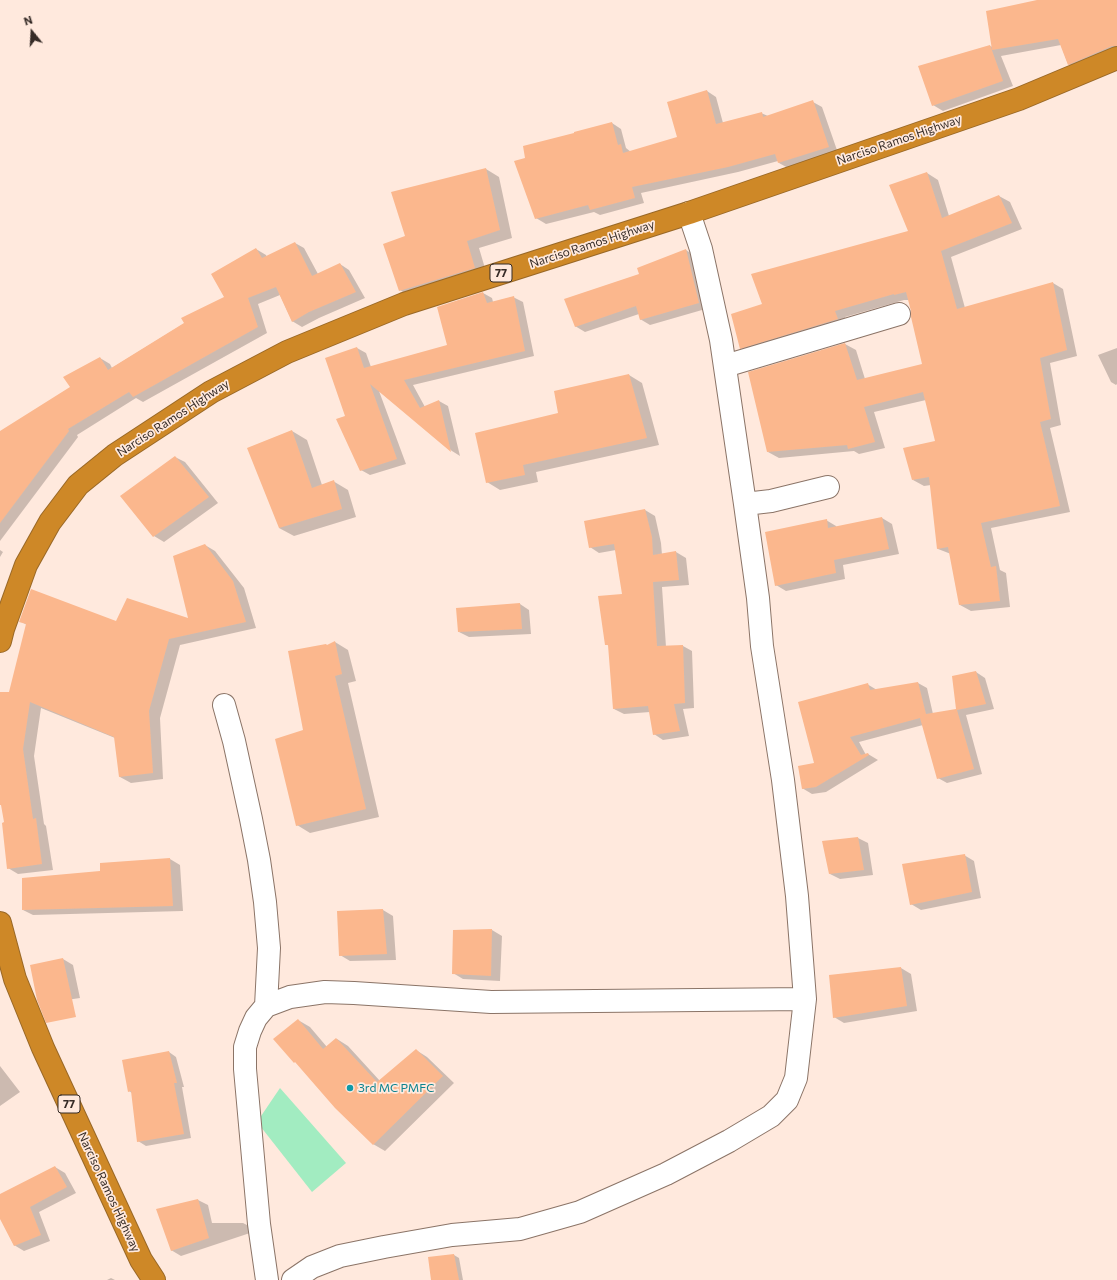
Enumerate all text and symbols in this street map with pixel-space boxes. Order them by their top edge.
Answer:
north arrow [12,12,52,52]
text: N [22,13,34,28]
street label: Narciso Ramos Highway [835,112,963,168]
street label: Narciso Ramos Highway [528,217,656,271]
road number: 77 [490,264,512,282]
street label: Narciso Ramos Highway [114,376,232,460]
place label: 3rd MC PMFC [358,1081,434,1095]
marker: 3rd MC PMFC [345,1083,355,1093]
road number: 77 [58,1095,80,1113]
street label: Narciso Ramos Highway [75,1130,143,1254]

